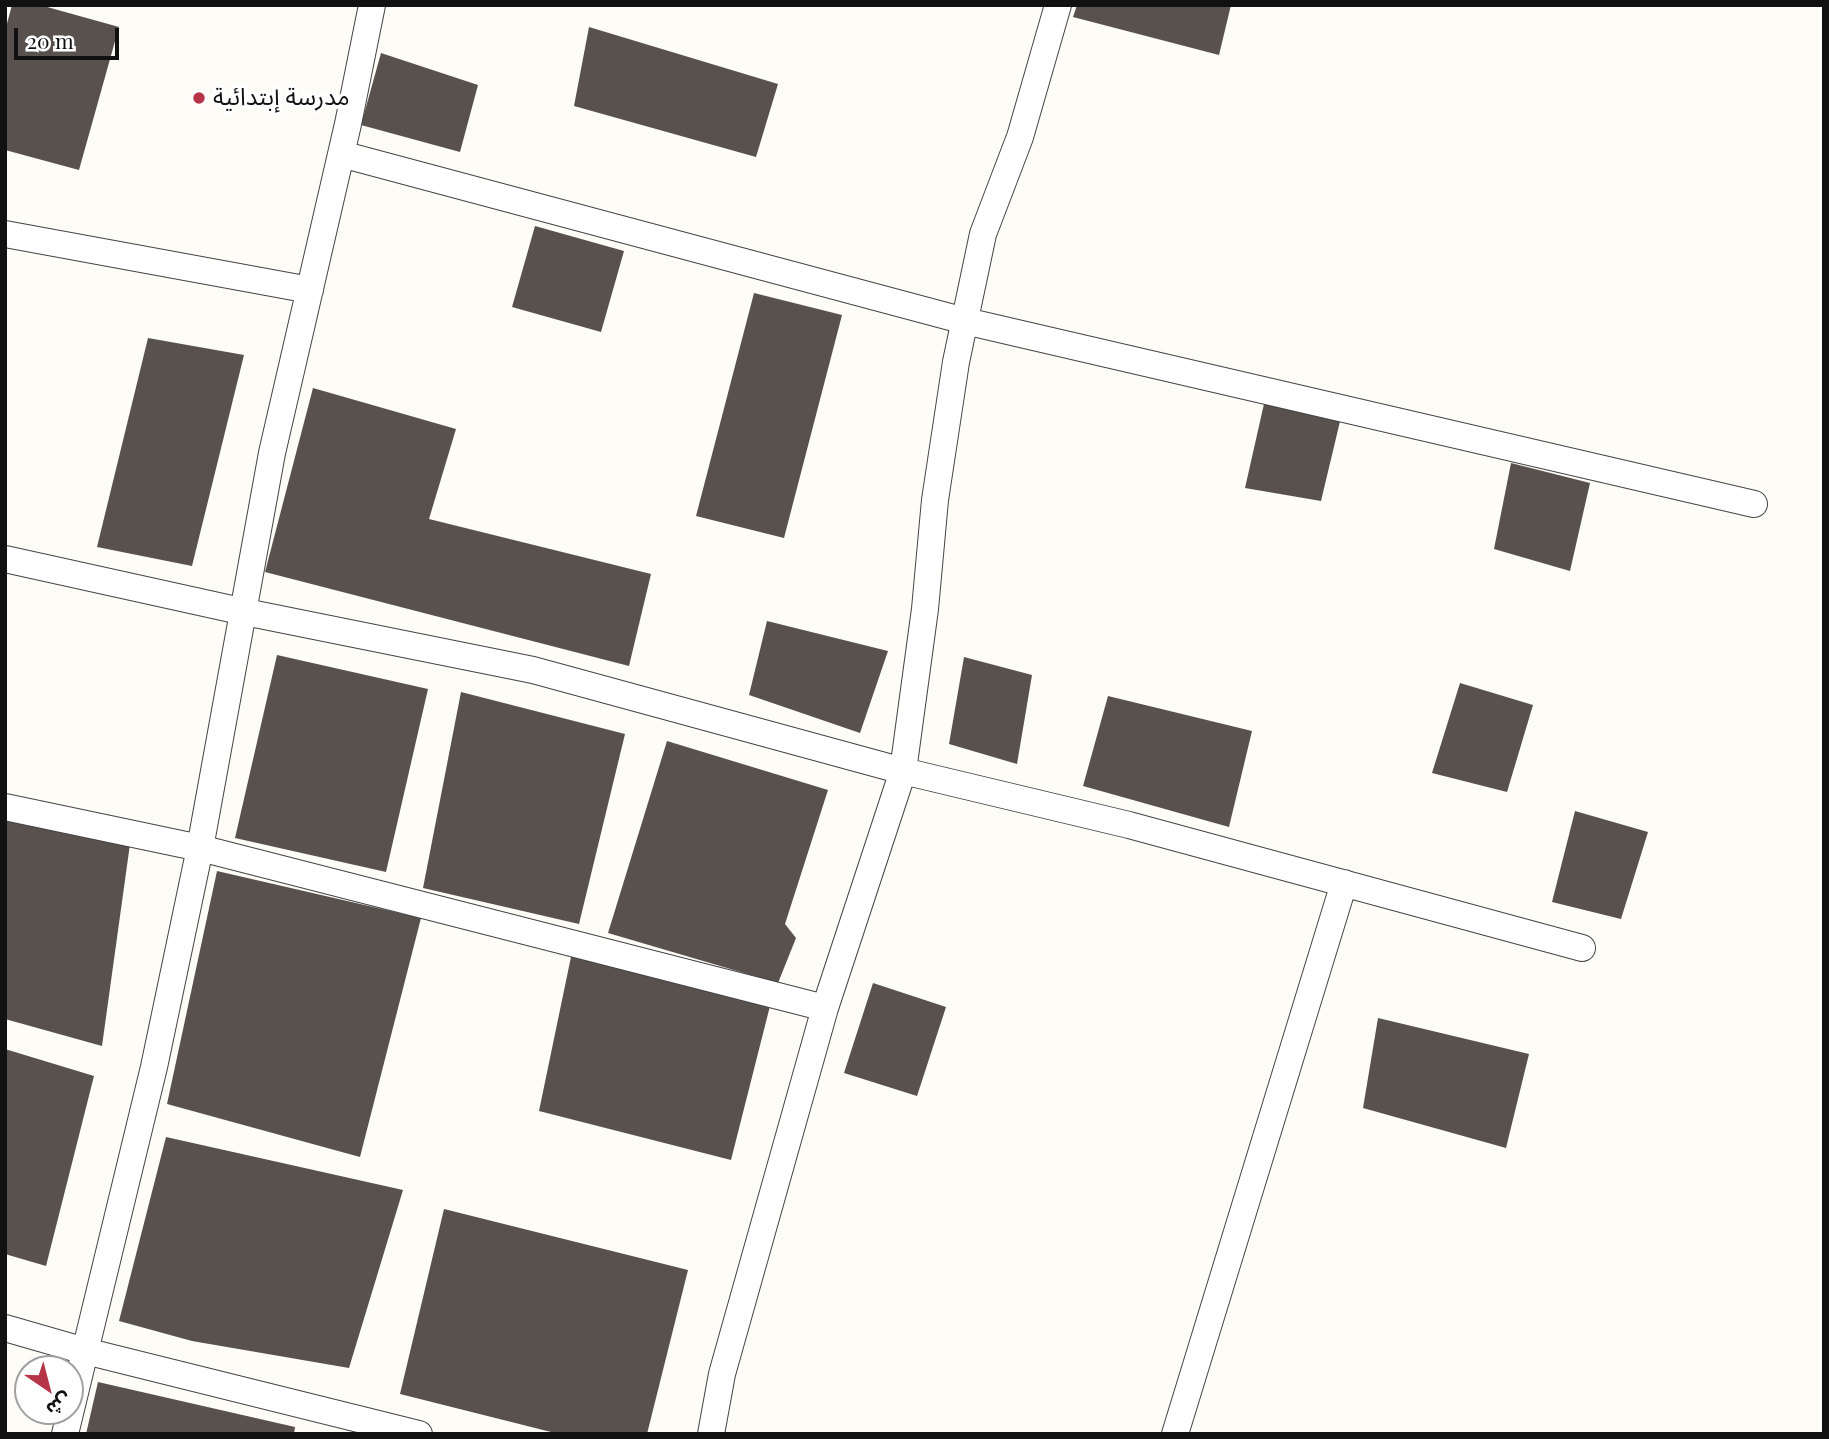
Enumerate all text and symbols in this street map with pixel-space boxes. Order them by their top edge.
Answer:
scale bar [18,14,122,58]
text: 20 m [27,26,74,54]
place label: مدرسة إبتدائية [213,84,350,112]
marker: مدرسة إبتدائية [191,90,207,106]
north arrow [14,1355,84,1425]
text: ش [42,1387,78,1424]

